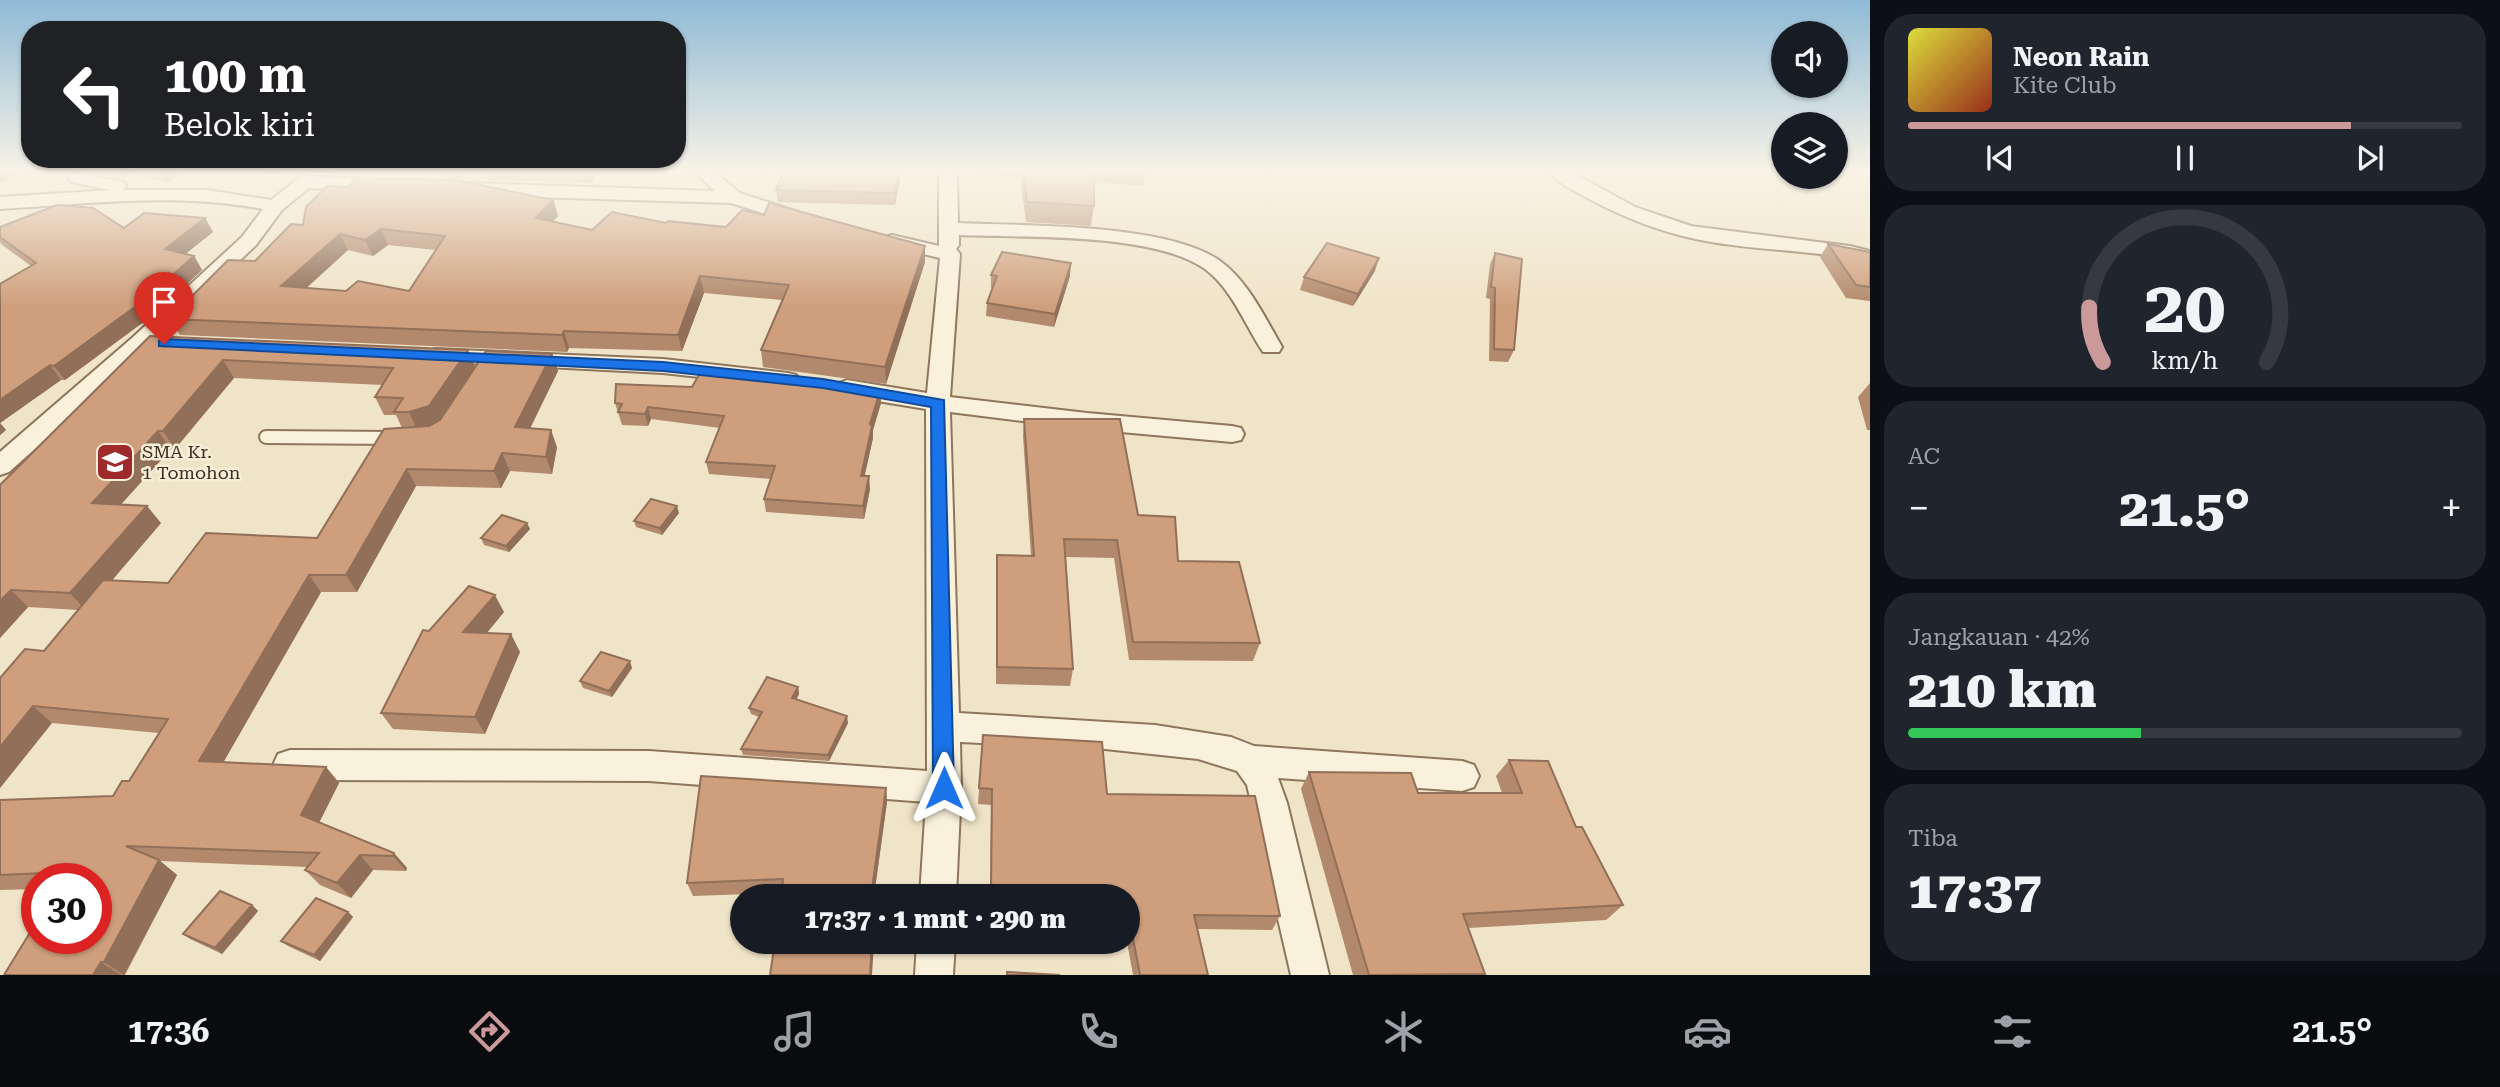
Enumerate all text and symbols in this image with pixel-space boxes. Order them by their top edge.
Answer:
map controls [1771,21,1848,189]
button: sound [1771,21,1848,98]
text: Neon Rain [2013,42,2149,72]
text: 100 m [164,47,306,104]
icon: left [49,49,140,140]
text: Kite Club [2013,72,2117,99]
text: Belok kiri [164,106,315,144]
button: layers [1771,112,1848,189]
icon: previous [1981,139,2019,177]
icon: pause [2166,139,2204,177]
icon: next [2351,139,2389,177]
text: 20 [2144,266,2226,351]
pin [134,272,194,344]
icon: arrive [145,283,183,321]
text: km/h [2152,346,2218,375]
school or university icon: SMA Kr. 1 Tomohon [94,441,136,483]
place label: SMA Kr. 1 Tomohon [142,441,241,483]
text: AC [1908,443,1940,470]
text: 21.5° [2120,478,2250,539]
text: − [1908,486,1929,530]
text: + [2441,486,2462,530]
text: Jangkauan · 42% [1908,624,2090,651]
text: 210 km [1908,659,2096,720]
position arrow [907,751,981,825]
text: Tiba [1908,825,1958,852]
text: 17:37 [1908,860,2042,921]
speed limit sign: 30 [21,863,112,954]
text: 17:37 · 1 mnt · 290 m [804,904,1066,934]
icon: directions [465,1007,514,1056]
icon: music [770,1007,819,1056]
icon: phone [1074,1007,1123,1056]
icon: climate [1379,1007,1428,1056]
icon: car [1683,1007,1732,1056]
icon: filters [1988,1007,2037,1056]
text: 17:36 [128,1012,209,1050]
text: 21.5° [2292,1012,2372,1050]

